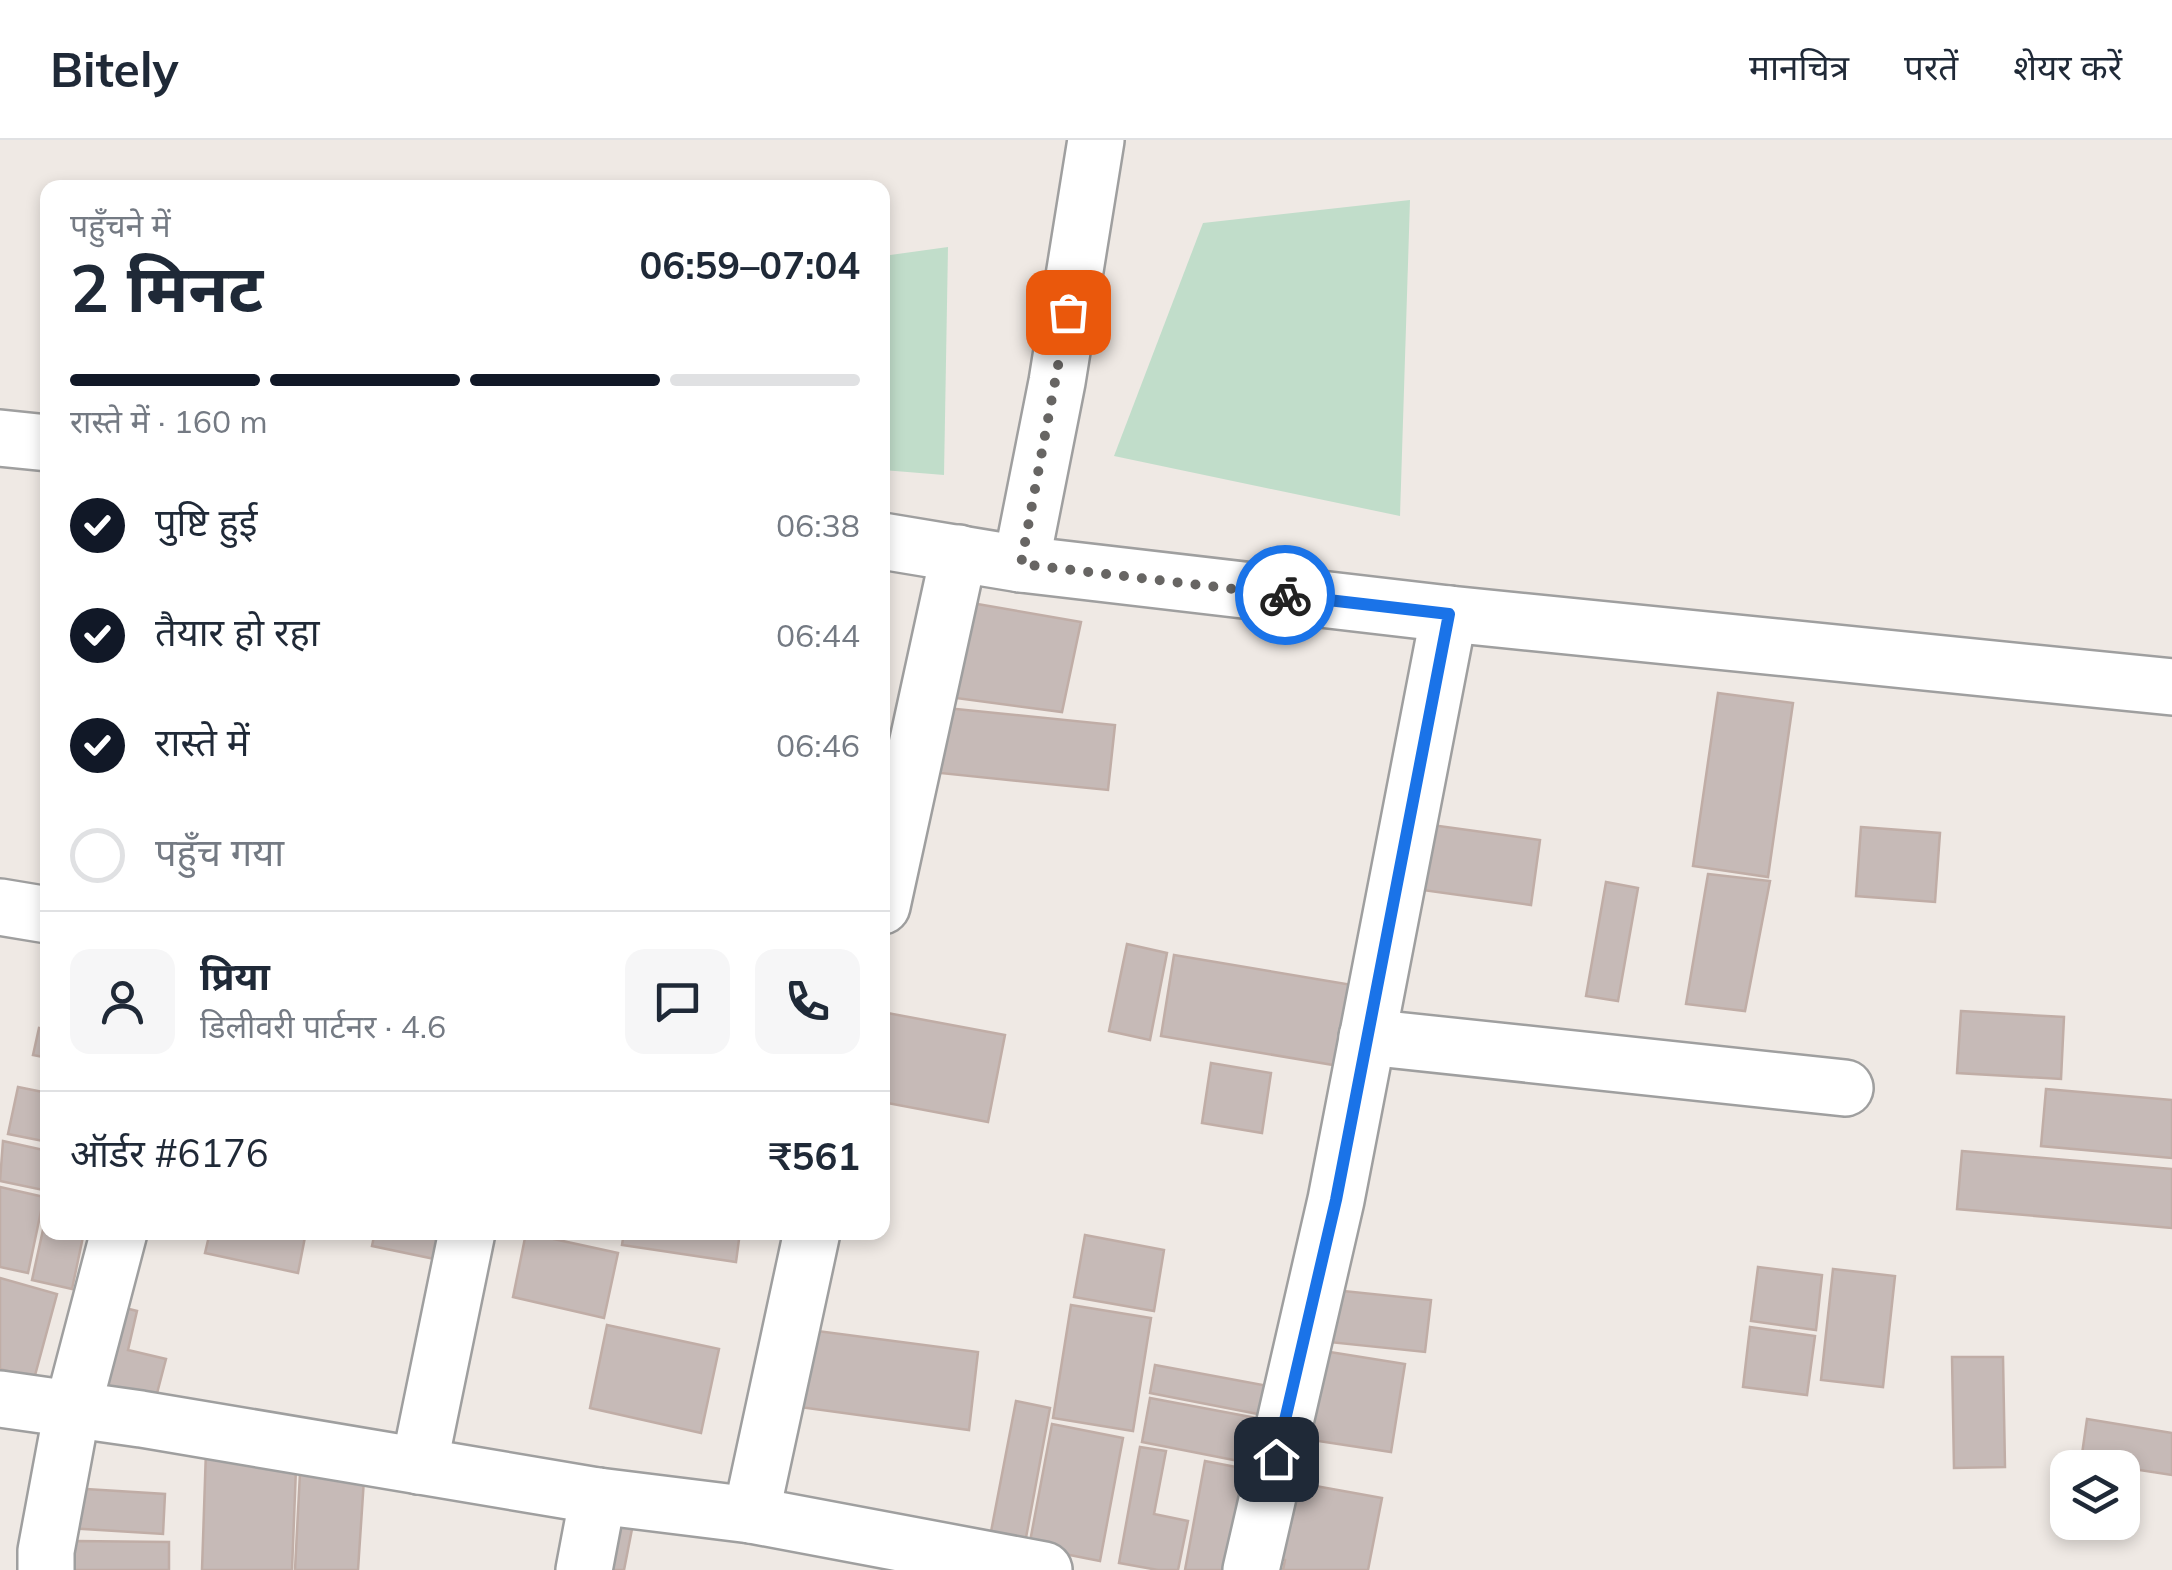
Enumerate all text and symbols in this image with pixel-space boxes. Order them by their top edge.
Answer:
text: Bitely [50,39,179,99]
text: मानचित्र [1749,45,1849,89]
text: परतें [1904,45,1958,89]
text: शेयर करें [2013,45,2122,89]
text: पहुँचने में [70,205,171,245]
text: 06:59–07:04 [640,241,860,289]
text: 2 मिनट [70,247,263,328]
pin [1026,270,1111,355]
icon: bag [1041,285,1096,340]
text: रास्ते में · 160 m [70,401,268,441]
icon: check [70,498,125,553]
text: पुष्टि हुई [155,498,257,546]
text: 06:38 [776,505,860,545]
courier [1235,545,1335,645]
icon: bike [1258,568,1313,623]
icon: check [70,608,125,663]
text: तैयार हो रहा [155,608,320,656]
text: 06:44 [776,615,860,655]
icon: check [70,718,125,773]
text: रास्ते में [155,718,249,766]
text: 06:46 [776,725,860,765]
text: पहुँच गया [155,828,284,876]
button: person [70,949,175,1054]
button: chat [625,949,730,1054]
button: phone [755,949,860,1054]
text: प्रिया [200,952,270,1000]
text: डिलीवरी पार्टनर · 4.6 [200,1006,446,1046]
text: ऑर्डर #6176 [70,1129,269,1177]
text: ₹561 [769,1132,860,1180]
pin [1234,1417,1319,1502]
icon: home [1249,1432,1304,1487]
map controls [2050,1450,2140,1540]
button: layers [2050,1450,2140,1540]

